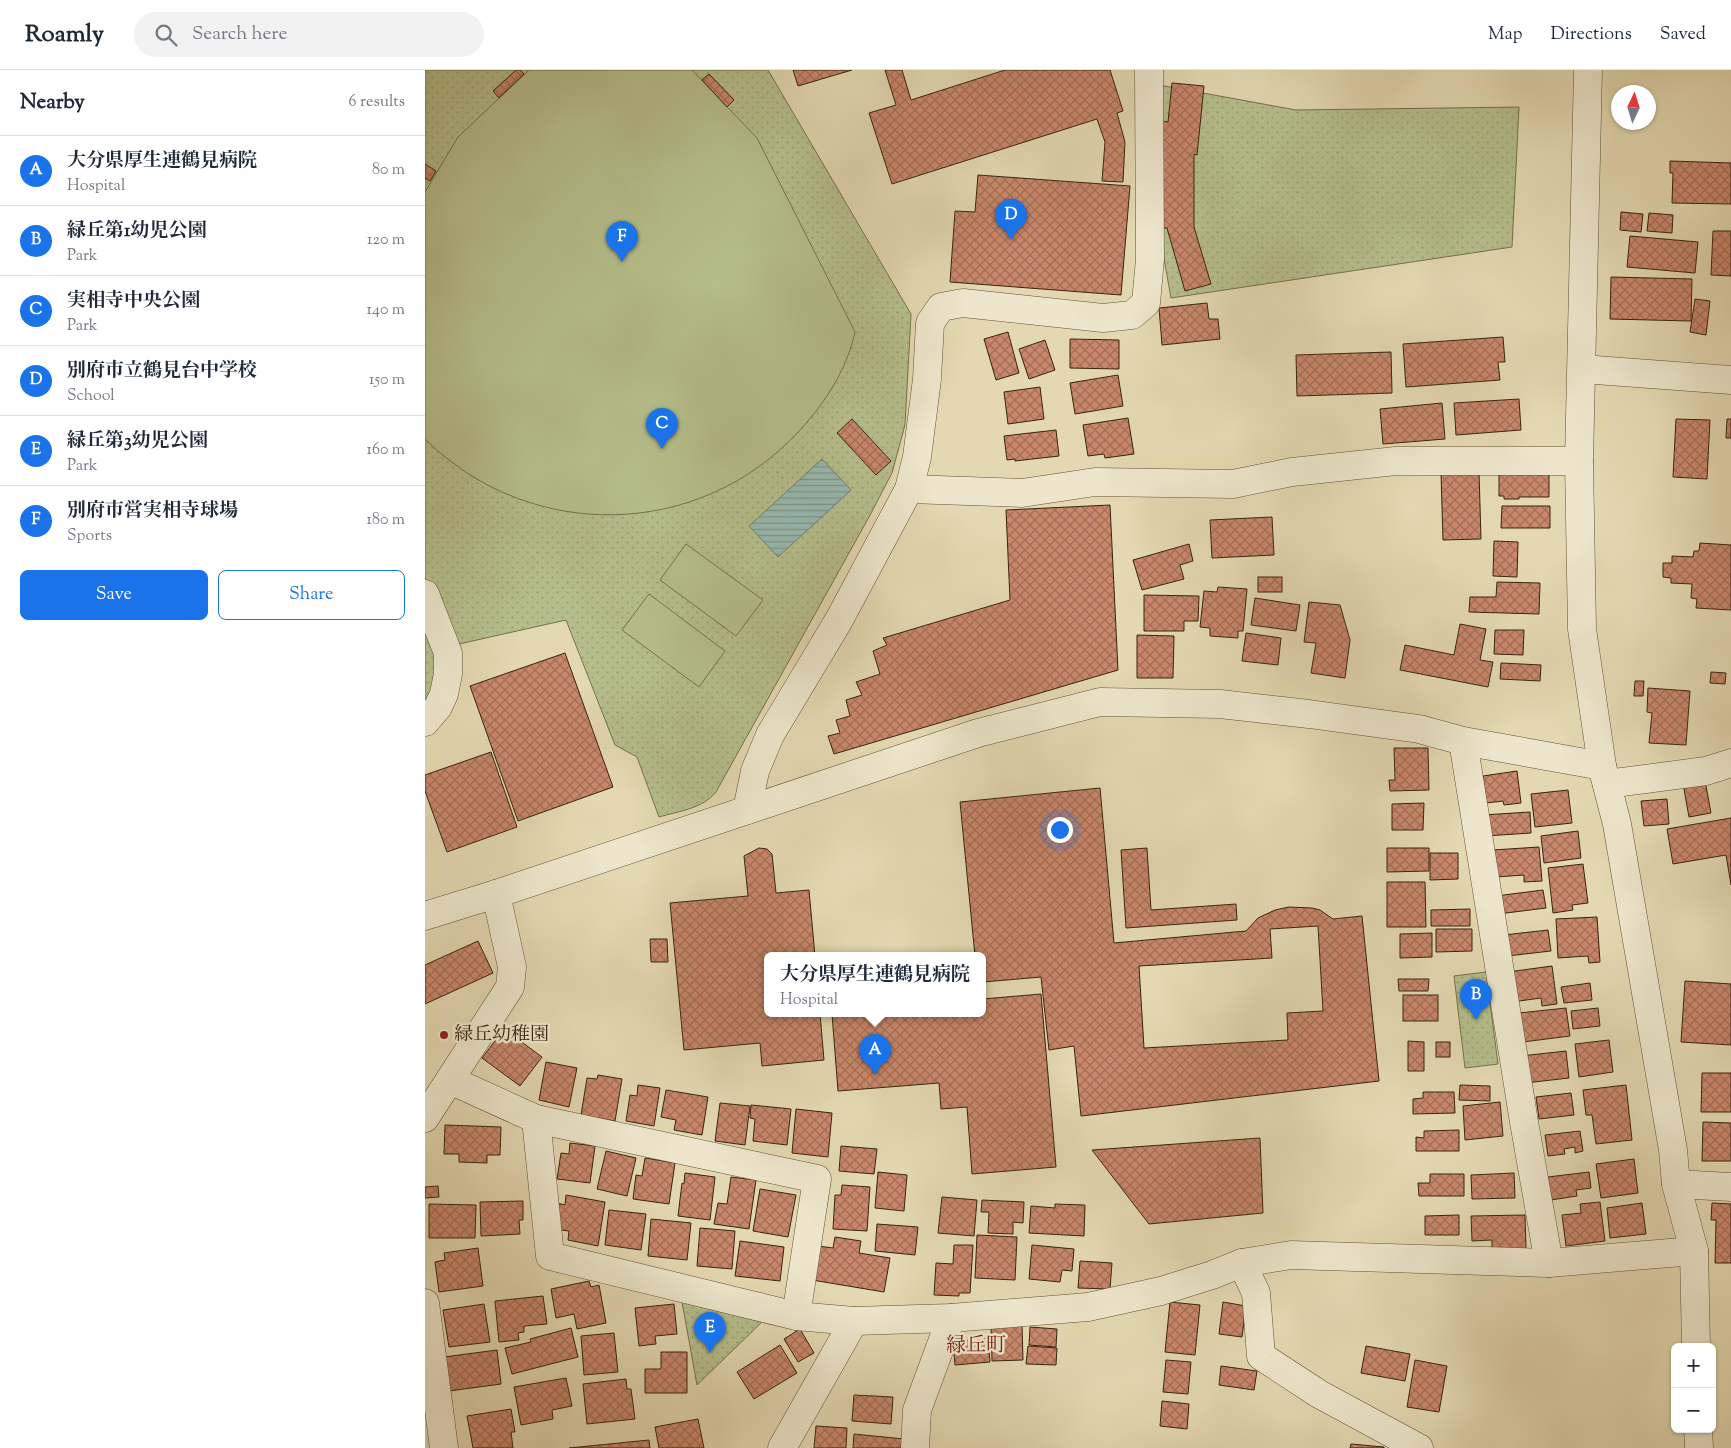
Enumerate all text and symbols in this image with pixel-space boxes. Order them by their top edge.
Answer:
search box [134,12,484,57]
text: Roamly [25,18,104,52]
icon: search [152,21,180,49]
text: Search here [192,21,287,48]
text: Map [1488,22,1523,48]
text: Directions [1551,22,1632,48]
text: Saved [1660,22,1706,48]
north arrow [1611,85,1656,130]
text: Nearby [20,88,85,118]
text: 6 results [349,91,405,114]
text: 大分県厚生連鶴見病院 [67,148,257,175]
text: A [30,159,43,182]
text: 80 m [372,159,405,182]
text: Hospital [67,175,125,198]
pin: D [995,199,1027,240]
text: 緑丘第1幼児公園 [67,218,206,245]
pin: F [606,221,638,262]
text: B [31,229,41,252]
text: 120 m [367,229,405,252]
text: Park [67,245,98,268]
text: 実相寺中央公園 [67,288,200,315]
text: C [30,299,42,322]
text: 140 m [367,299,405,322]
text: Park [67,315,98,338]
text: 別府市立鶴見台中学校 [67,358,257,385]
text: D [30,369,42,392]
text: 150 m [369,369,405,392]
text: School [67,385,115,408]
pin: C [646,408,678,449]
text: 緑丘第3幼児公園 [67,428,208,455]
text: E [31,439,41,462]
text: 160 m [367,439,405,462]
text: Park [67,455,98,478]
text: 別府市営実相寺球場 [67,498,238,525]
text: F [32,509,40,532]
text: 180 m [366,509,405,532]
text: Sports [67,525,112,548]
button: Save [20,570,208,620]
button: Share [218,570,405,620]
your location [1047,817,1073,843]
popup [764,952,986,1017]
text: 大分県厚生連鶴見病院 [780,962,970,989]
pin: B [1460,979,1492,1020]
text: Hospital [780,989,838,1012]
place label: 緑丘幼稚園 [454,1022,549,1049]
marker: 緑丘幼稚園 [438,1029,450,1041]
pin: A [859,1034,891,1075]
pin: E [694,1312,726,1353]
district label: 緑丘町 [946,1332,1006,1361]
map controls [1671,1343,1716,1433]
button: + [1671,1343,1716,1388]
button: − [1671,1388,1716,1433]

